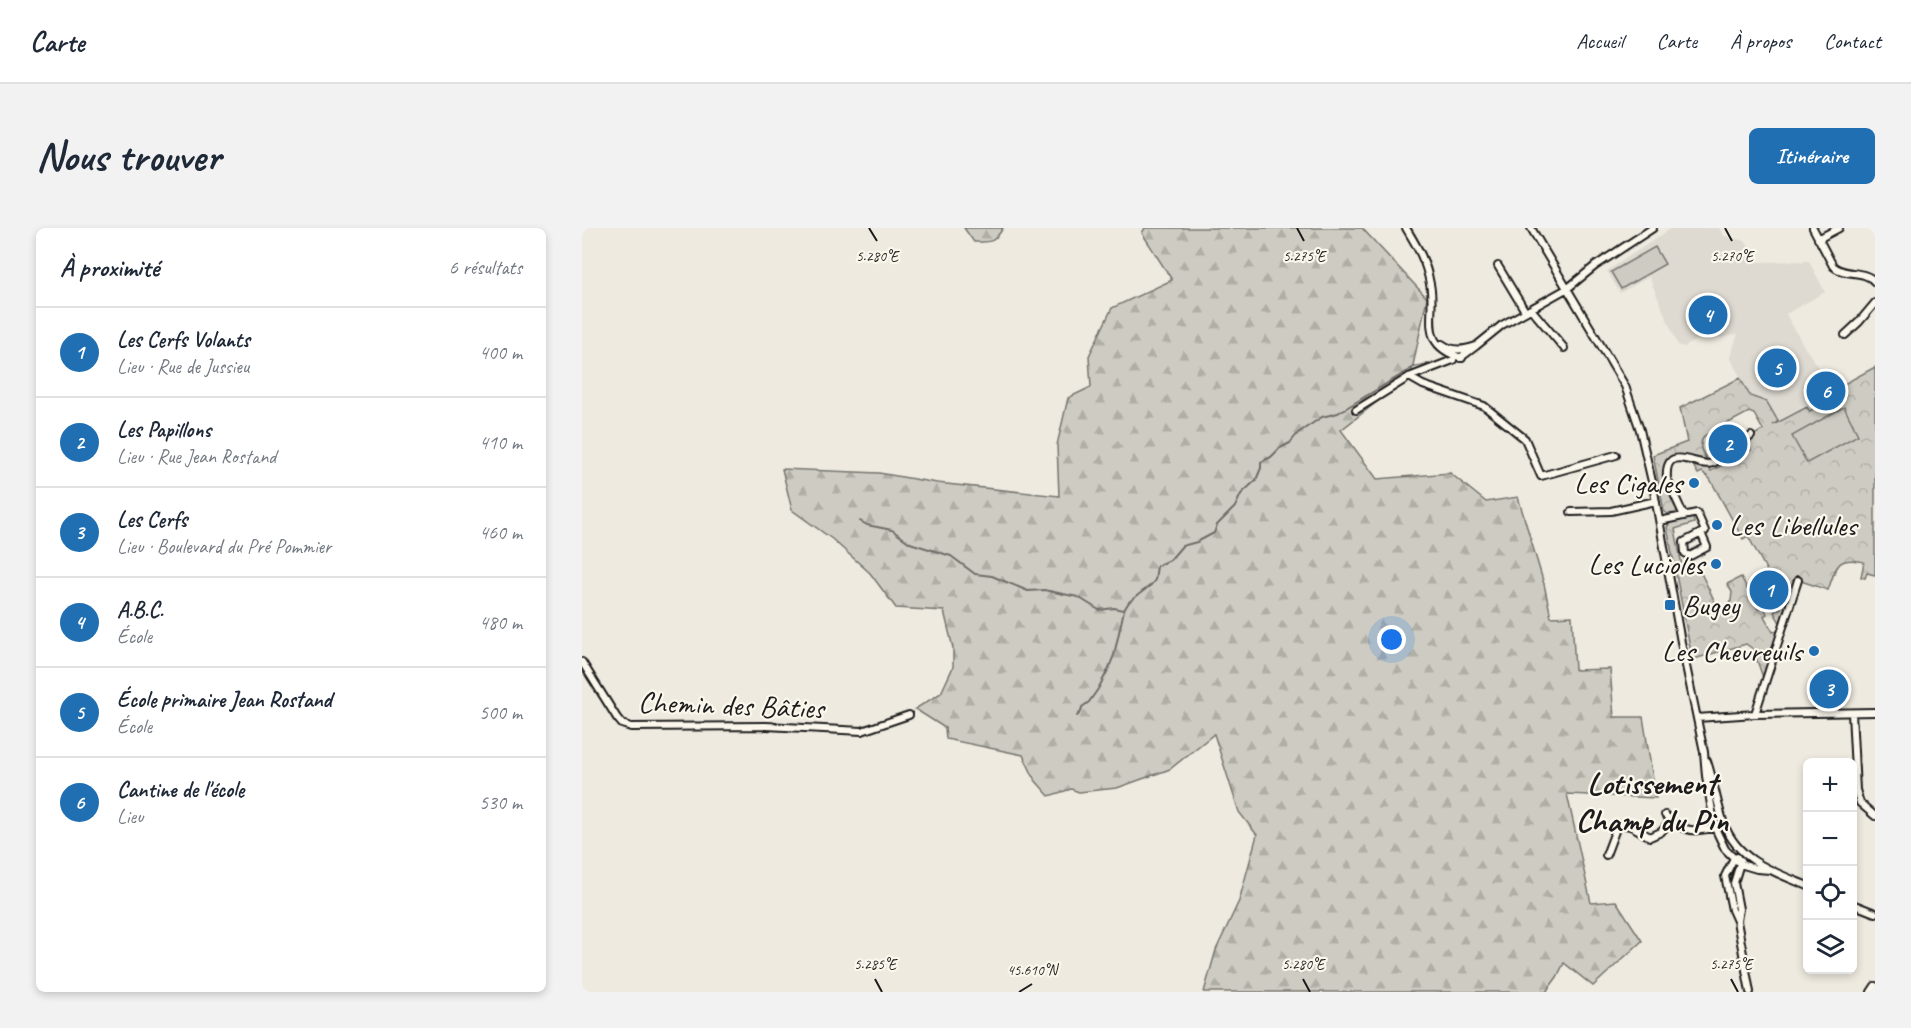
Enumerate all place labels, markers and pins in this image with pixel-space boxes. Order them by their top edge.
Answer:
pin: 4 [1688,292,1728,338]
pin: 5 [1758,346,1796,390]
pin: 6 [1806,368,1846,414]
pin: 2 [1708,422,1748,466]
place label: Les Cigales [1574,464,1685,502]
marker: Les Cigales [1687,476,1701,490]
place label: Les Libellules [1729,506,1859,544]
marker: Les Libellules [1710,518,1724,532]
place label: Les Lucioles [1588,545,1707,583]
marker: Les Lucioles [1709,557,1723,571]
pin: 1 [1750,568,1788,613]
place label: Bugey [1682,586,1741,624]
marker: Bugey [1663,598,1677,612]
place label: Les Chevreuils [1662,632,1805,670]
marker: Les Chevreuils [1807,644,1821,658]
pin: 3 [1810,666,1848,712]

